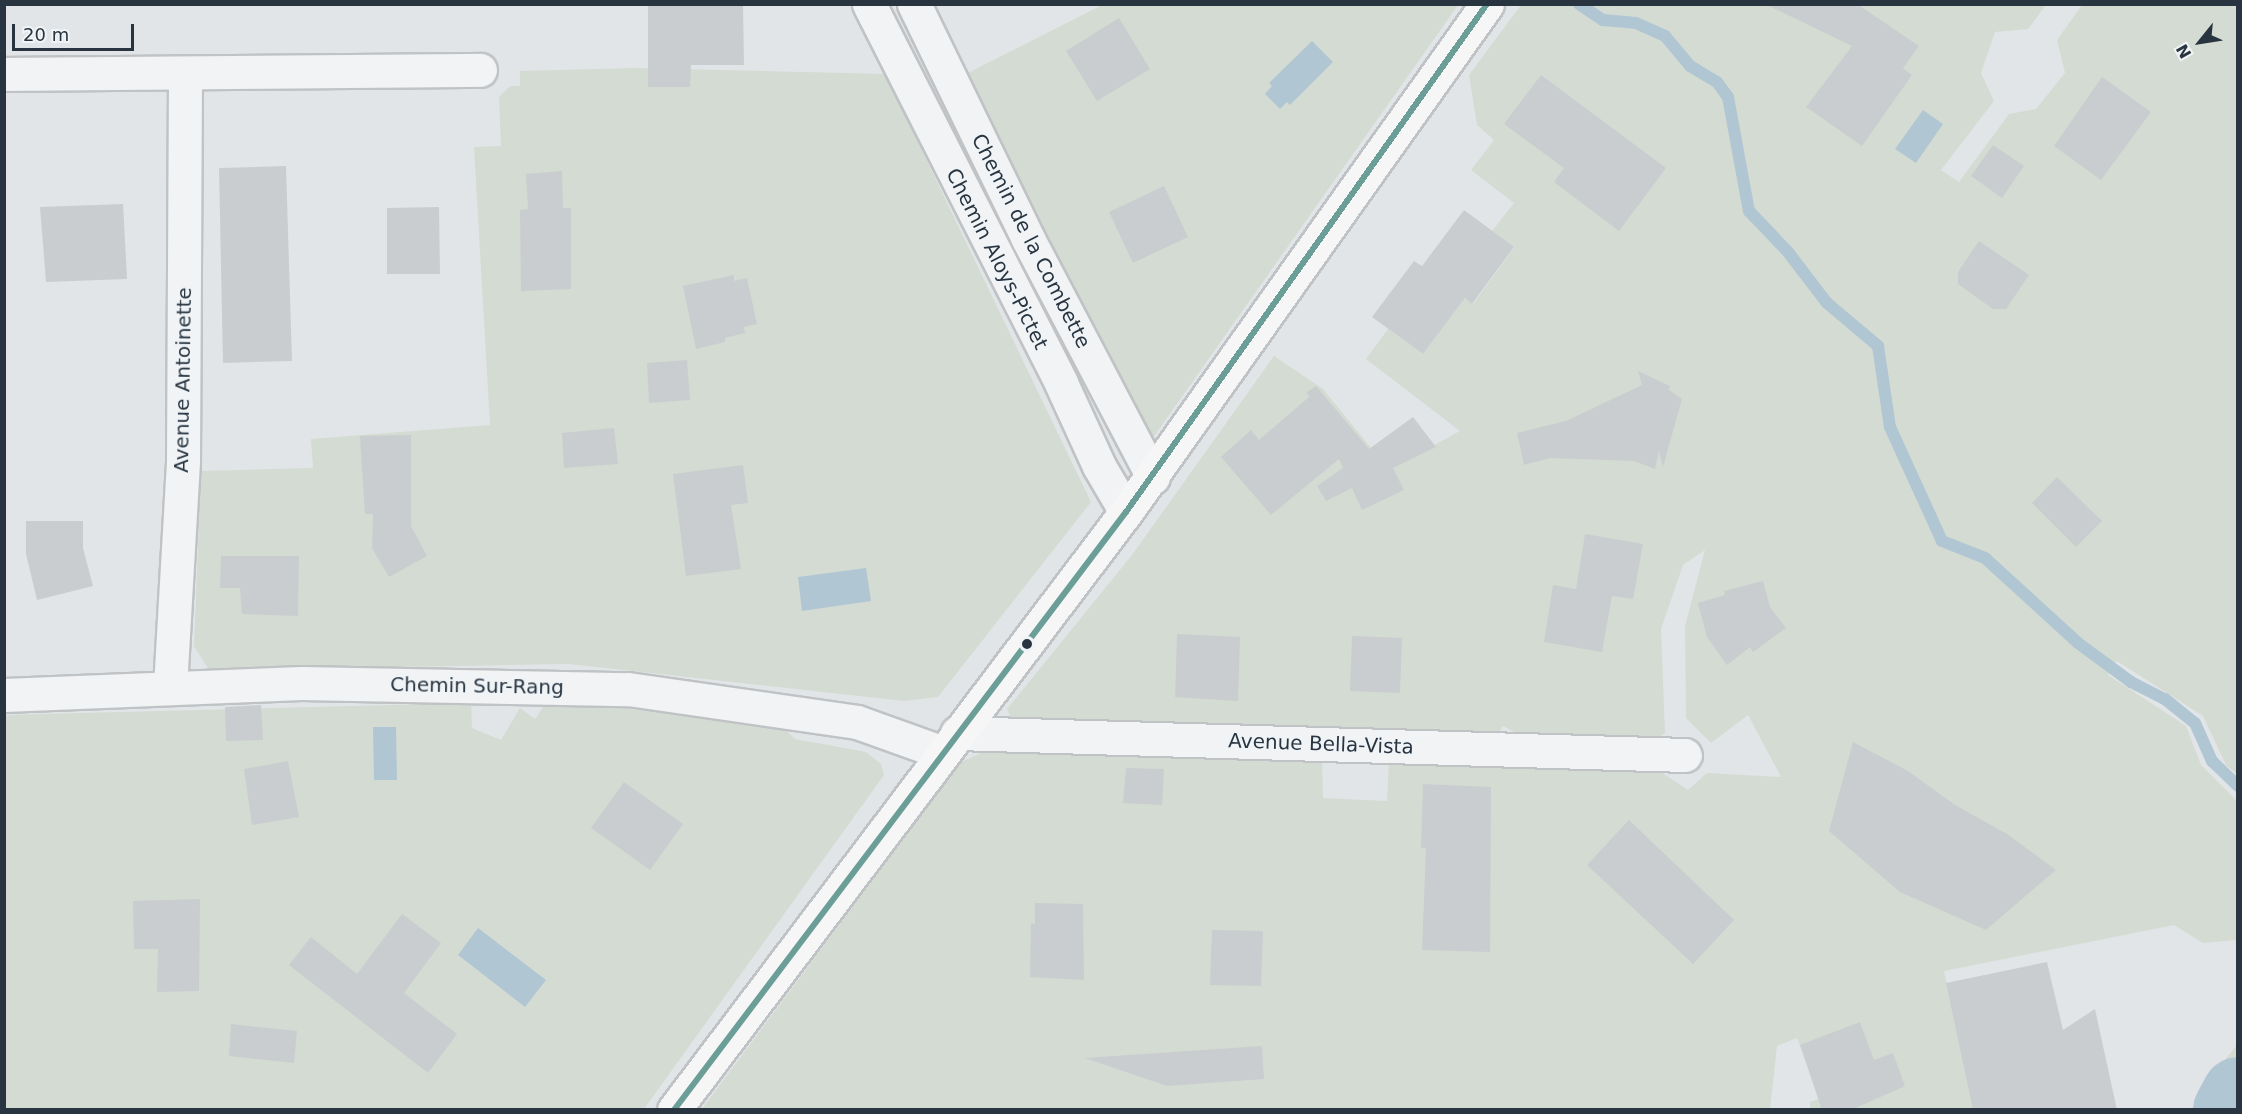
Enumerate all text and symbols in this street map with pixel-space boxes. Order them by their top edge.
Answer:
scale bar [15,12,136,50]
north arrow [2170,12,2230,72]
text: 20 m [23,24,69,45]
text: N [2172,41,2196,62]
street label: Chemin de la Combette [966,130,1096,352]
street label: Chemin Aloys-Pictet [941,164,1053,354]
street label: Avenue Antoinette [169,287,197,473]
unlabelled marker [1021,638,1033,650]
street label: Chemin Sur-Rang [390,672,564,700]
street label: Avenue Bella-Vista [1228,729,1414,759]

